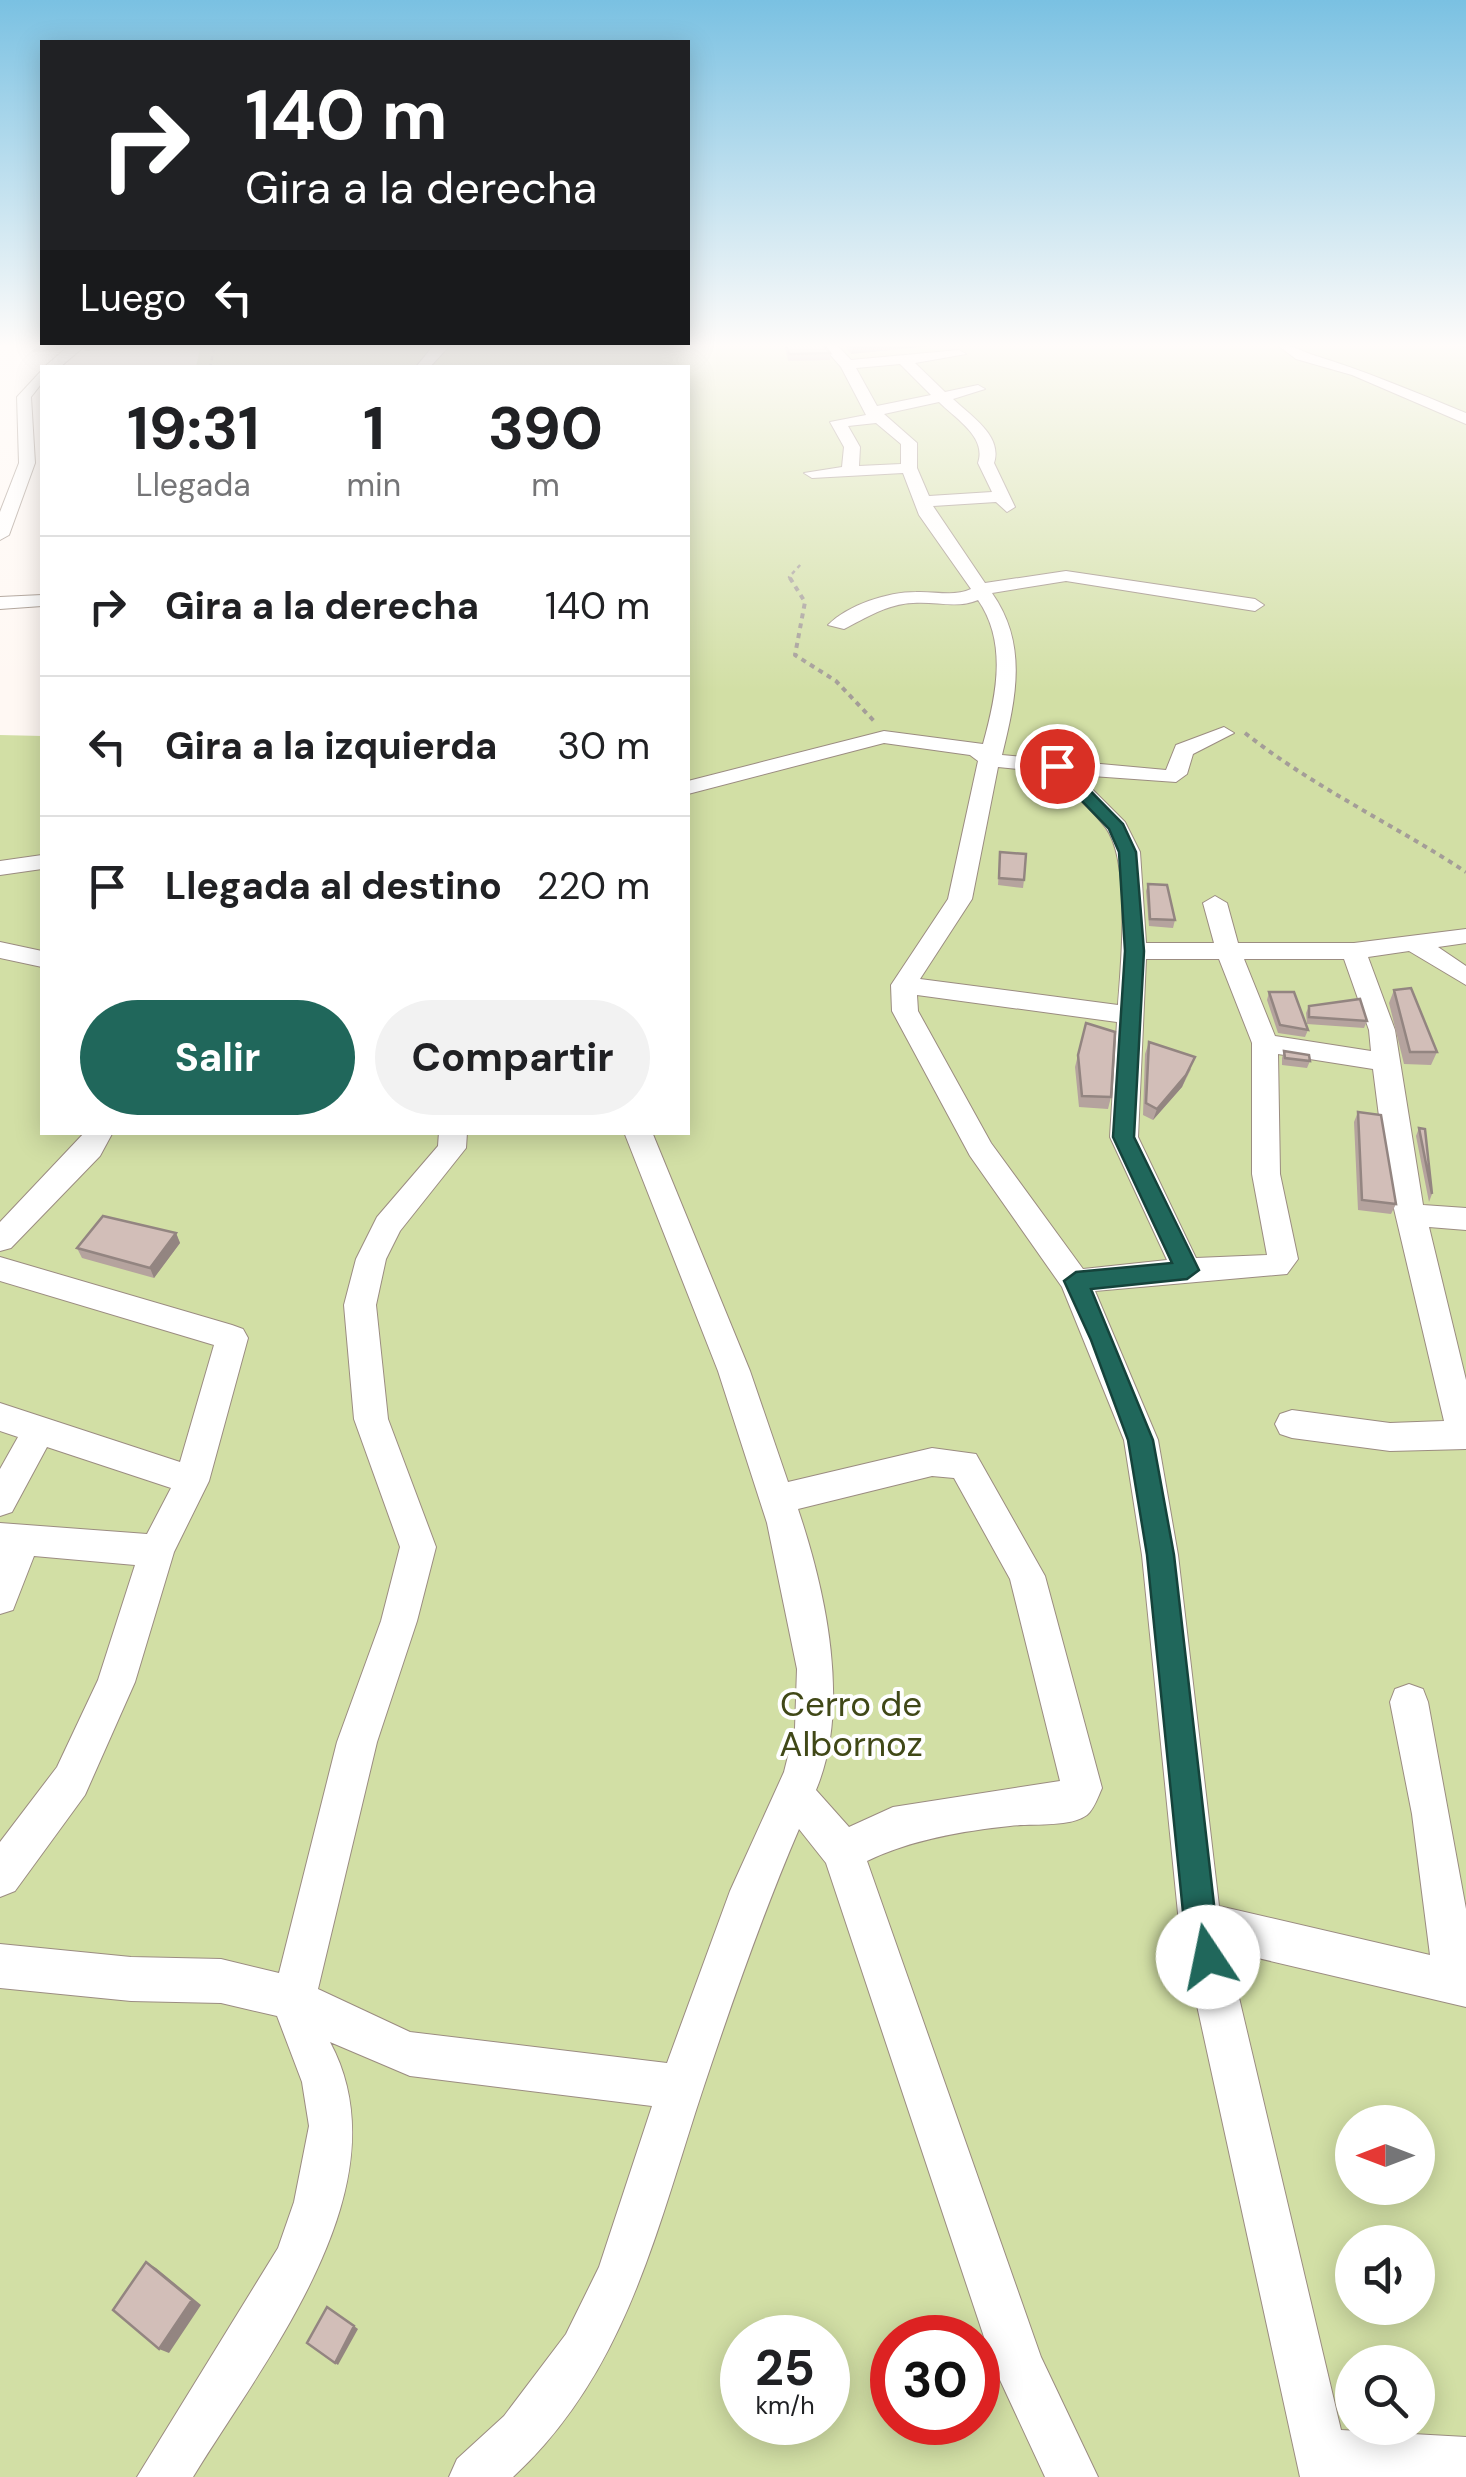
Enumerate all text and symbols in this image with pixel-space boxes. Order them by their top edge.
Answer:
text: 140 m [245,70,448,161]
icon: right [80,80,210,210]
text: Gira a la derecha [245,158,597,217]
icon: left [206,270,261,325]
text: Luego [80,273,186,323]
text: 19:31 [127,389,260,468]
text: 1 [363,389,385,468]
text: 390 [488,389,603,468]
text: Llegada [136,464,251,506]
text: min [347,464,401,506]
text: m [531,464,560,506]
icon: right [80,579,135,634]
text: Gira a la derecha [165,581,479,631]
text: 140 m [545,581,650,631]
icon: left [80,719,135,774]
text: Gira a la izquierda [165,721,497,771]
text: 30 m [558,721,650,771]
pin [1015,724,1100,809]
icon: arrive [1030,739,1085,794]
icon: arrive [80,859,135,914]
text: Llegada al destino [165,861,502,911]
text: 220 m [537,861,650,911]
button: Salir [80,1000,355,1115]
button: Compartir [375,1000,650,1115]
park label: Cerro de Albornoz [779,1681,923,1767]
position arrow [1156,1905,1260,2009]
north arrow [1335,2105,1435,2205]
map controls [1335,2105,1435,2445]
button: sound [1335,2225,1435,2325]
speed limit sign: 30 [870,2315,1000,2445]
text: 25 [755,2335,815,2401]
button: search [1335,2345,1435,2445]
text: km/h [755,2389,815,2422]

